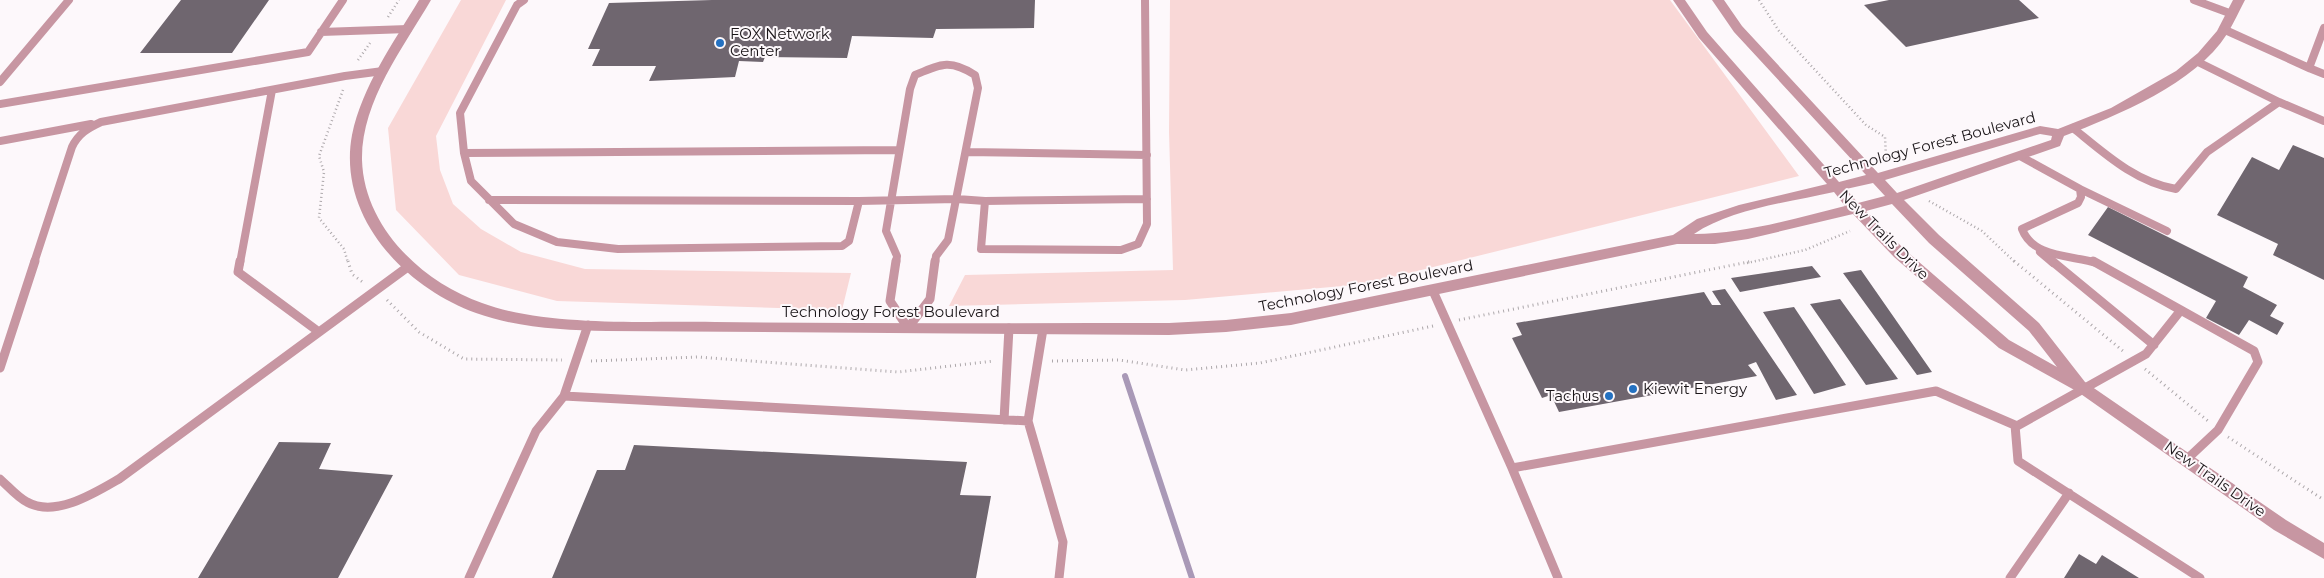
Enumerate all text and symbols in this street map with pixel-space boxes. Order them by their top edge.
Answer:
place label: FOX Network Center [730,24,830,60]
marker: FOX Network Center [714,37,726,49]
street label: Technology Forest Boulevard [1822,107,2038,182]
street label: New Trails Drive [1835,186,1933,284]
street label: Technology Forest Boulevard [1257,255,1475,316]
street label: Technology Forest Boulevard [782,302,1000,321]
place label: Kiewit Energy [1643,379,1748,398]
marker: Kiewit Energy [1627,383,1639,395]
place label: Tachus [1546,386,1599,405]
marker: Tachus [1603,390,1615,402]
street label: New Trails Drive [2161,437,2270,521]

